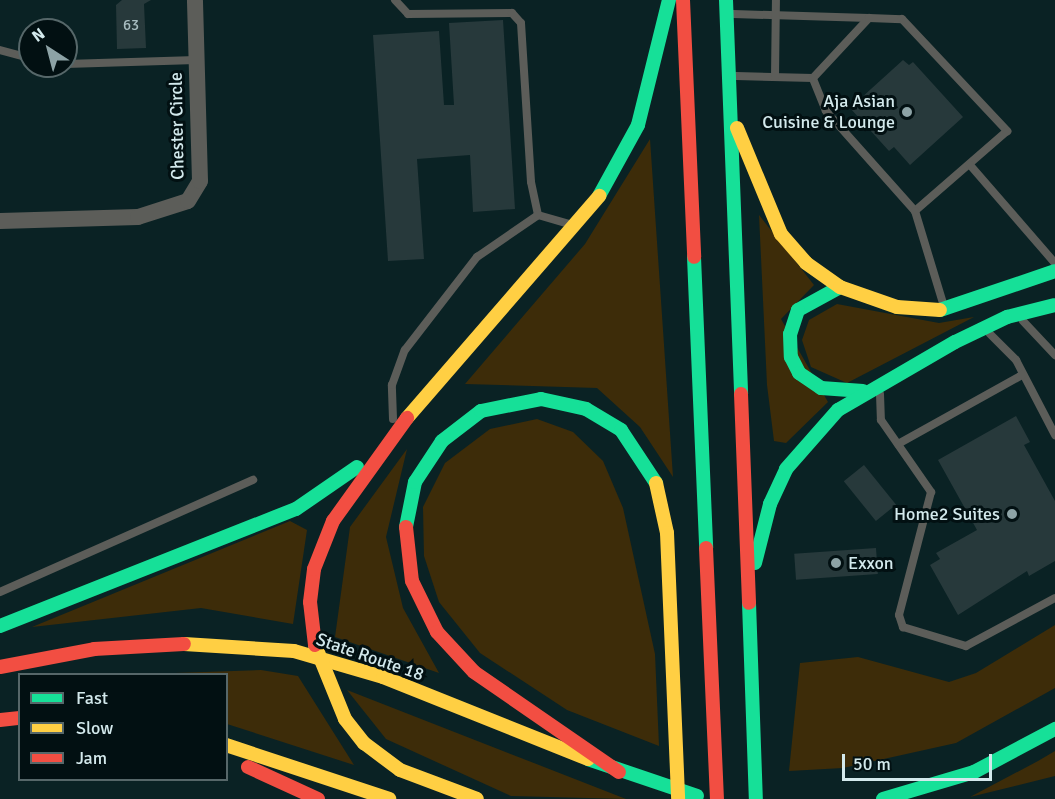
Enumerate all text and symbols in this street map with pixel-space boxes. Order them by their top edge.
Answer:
house number: 63 [123,17,139,35]
north arrow [18,18,78,78]
text: N [28,24,49,46]
street label: Chester Circle [165,72,189,180]
place label: Aja Asian Cuisine & Lounge [762,91,895,134]
marker: Aja Asian Cuisine & Lounge [900,105,914,119]
place label: Home2 Suites [894,503,1000,525]
marker: Home2 Suites [1005,507,1019,521]
place label: Exxon [848,552,894,574]
marker: Exxon [829,556,843,570]
street label: State Route 18 [313,628,427,686]
legend [18,673,228,781]
text: Fast [76,687,108,709]
text: Slow [76,717,113,739]
scale bar [845,742,995,780]
text: Jam [76,747,107,769]
text: 50 m [853,753,891,775]

